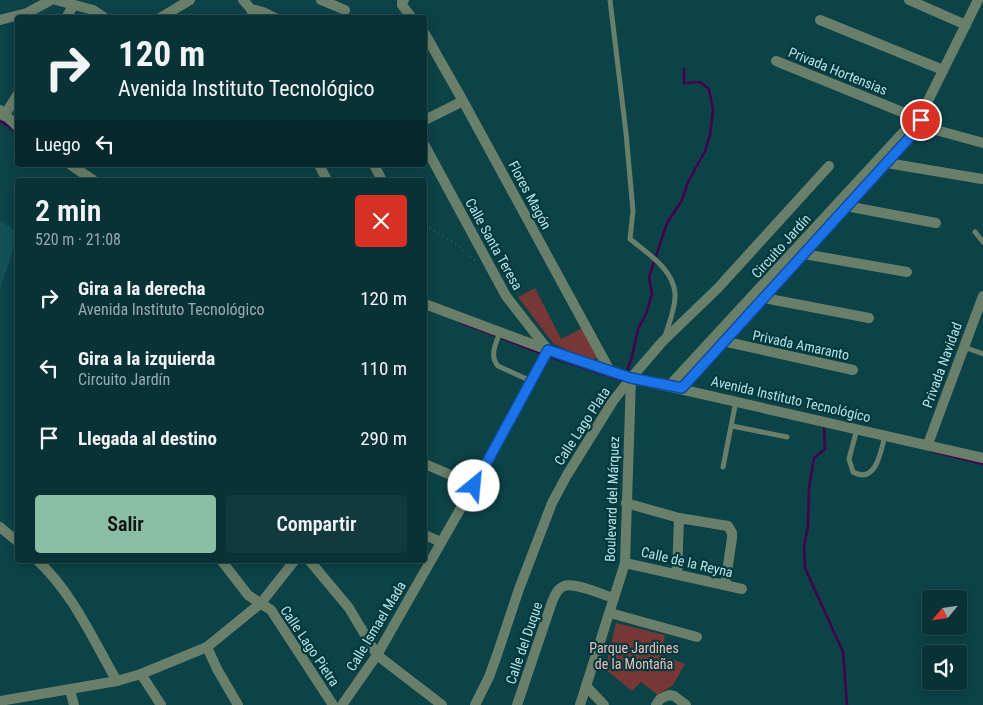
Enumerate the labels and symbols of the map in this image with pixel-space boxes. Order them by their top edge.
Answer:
street label: Privada Hortensias [786,44,890,98]
pin [900,99,942,141]
street label: Flores Magón [505,158,555,232]
street label: Calle Santa Teresa [462,195,526,293]
street label: Circuito Jardín [748,211,814,281]
street label: Privada Navidad [919,320,965,410]
street label: Privada Amaranto [751,327,851,363]
street label: Avenida Instituto Tecnológico [710,373,872,425]
street label: Calle Lago Plata [551,384,613,468]
street label: Boulevard del Márquez [602,436,622,562]
position arrow [447,459,499,511]
street label: Calle de la Reyna [639,544,735,580]
street label: Calle Ismael Mada [343,578,409,674]
north arrow [922,590,968,635]
street label: Calle del Duque [502,599,546,686]
street label: Calle Lago Pietra [277,603,343,689]
park label: Parque Jardines de la Montaña [589,640,679,672]

